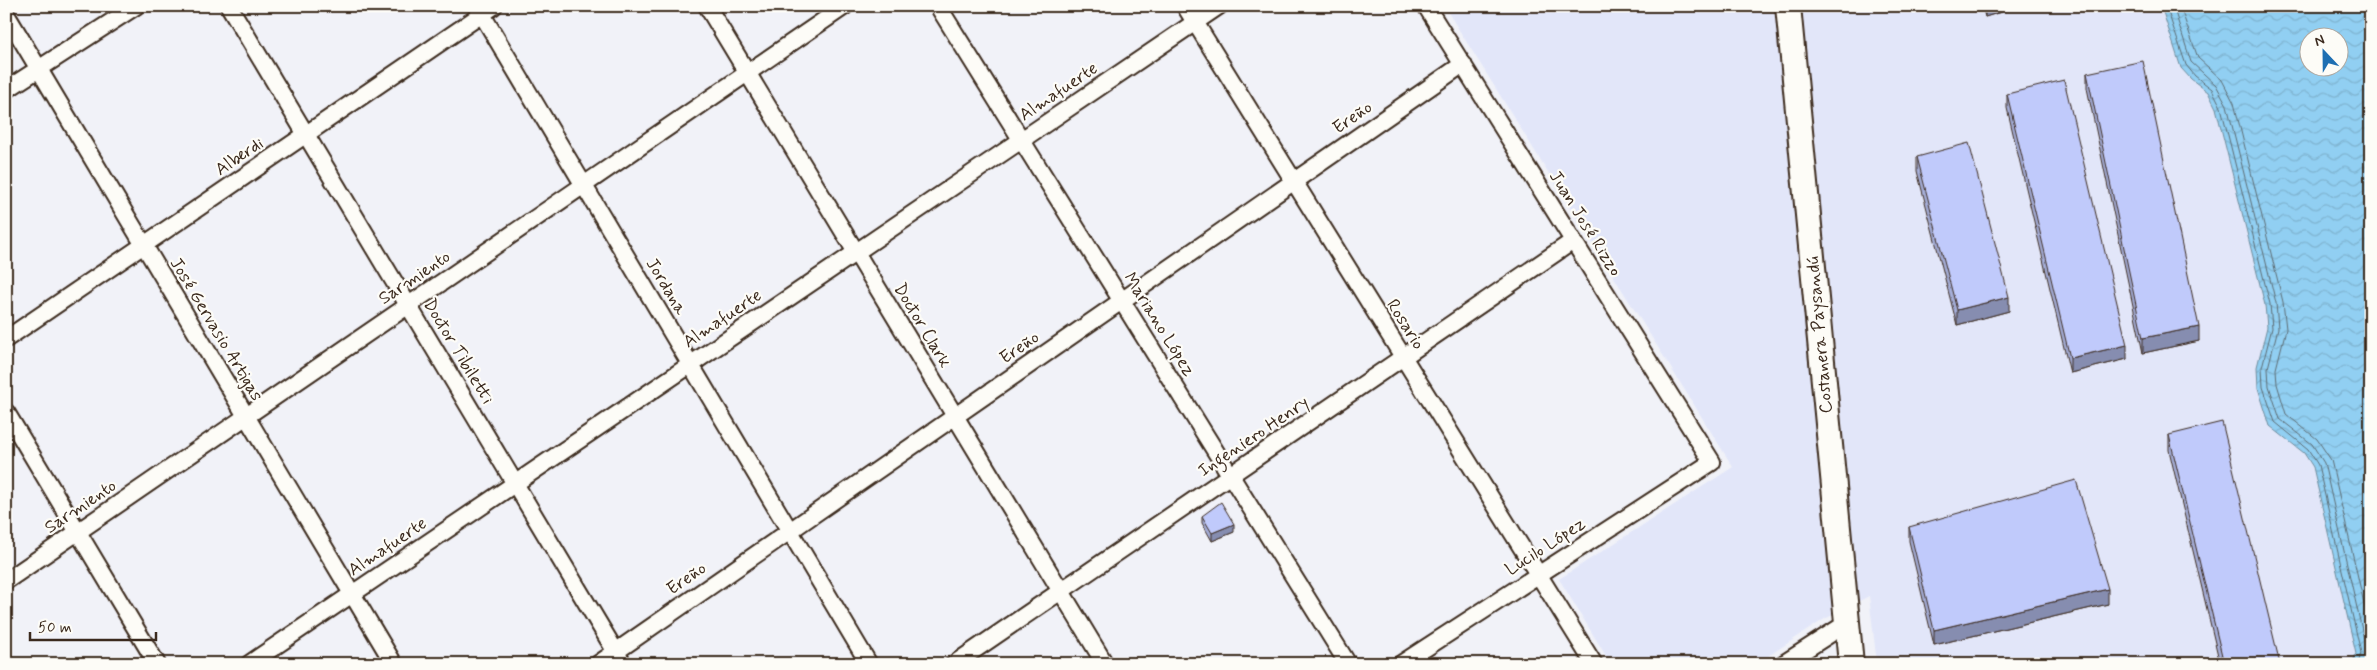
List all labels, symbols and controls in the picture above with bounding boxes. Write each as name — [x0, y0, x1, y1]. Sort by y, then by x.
north arrow — [2300, 28, 2350, 78]
text: N — [2312, 31, 2327, 51]
street label: Almafuerte — [1014, 57, 1103, 127]
street label: Ereño — [1328, 96, 1377, 140]
street label: Alberdi — [210, 132, 269, 182]
street label: Juan José Rizzo — [1543, 166, 1627, 281]
street label: Sarmiento — [374, 245, 455, 311]
street label: José Gervasio Artigas — [164, 253, 269, 406]
street label: Jordana — [640, 254, 693, 320]
street label: Costanera Paysandú — [1801, 255, 1839, 414]
street label: Mariano López — [1118, 268, 1201, 381]
street label: Doctor Clark — [887, 279, 957, 372]
street label: Almafuerte — [678, 284, 767, 354]
street label: Doctor Tibiletti — [417, 294, 499, 409]
street label: Rosario — [1380, 295, 1430, 354]
street label: Ereño — [995, 326, 1044, 370]
street label: Ingeniero Henry — [1193, 391, 1315, 484]
street label: Sarmiento — [40, 474, 121, 540]
street label: Almafuerte — [343, 512, 432, 582]
street label: Lucilo López — [1501, 512, 1591, 582]
street label: Ereño — [662, 557, 711, 601]
scale bar — [30, 610, 156, 642]
text: 50 m — [38, 618, 72, 638]

